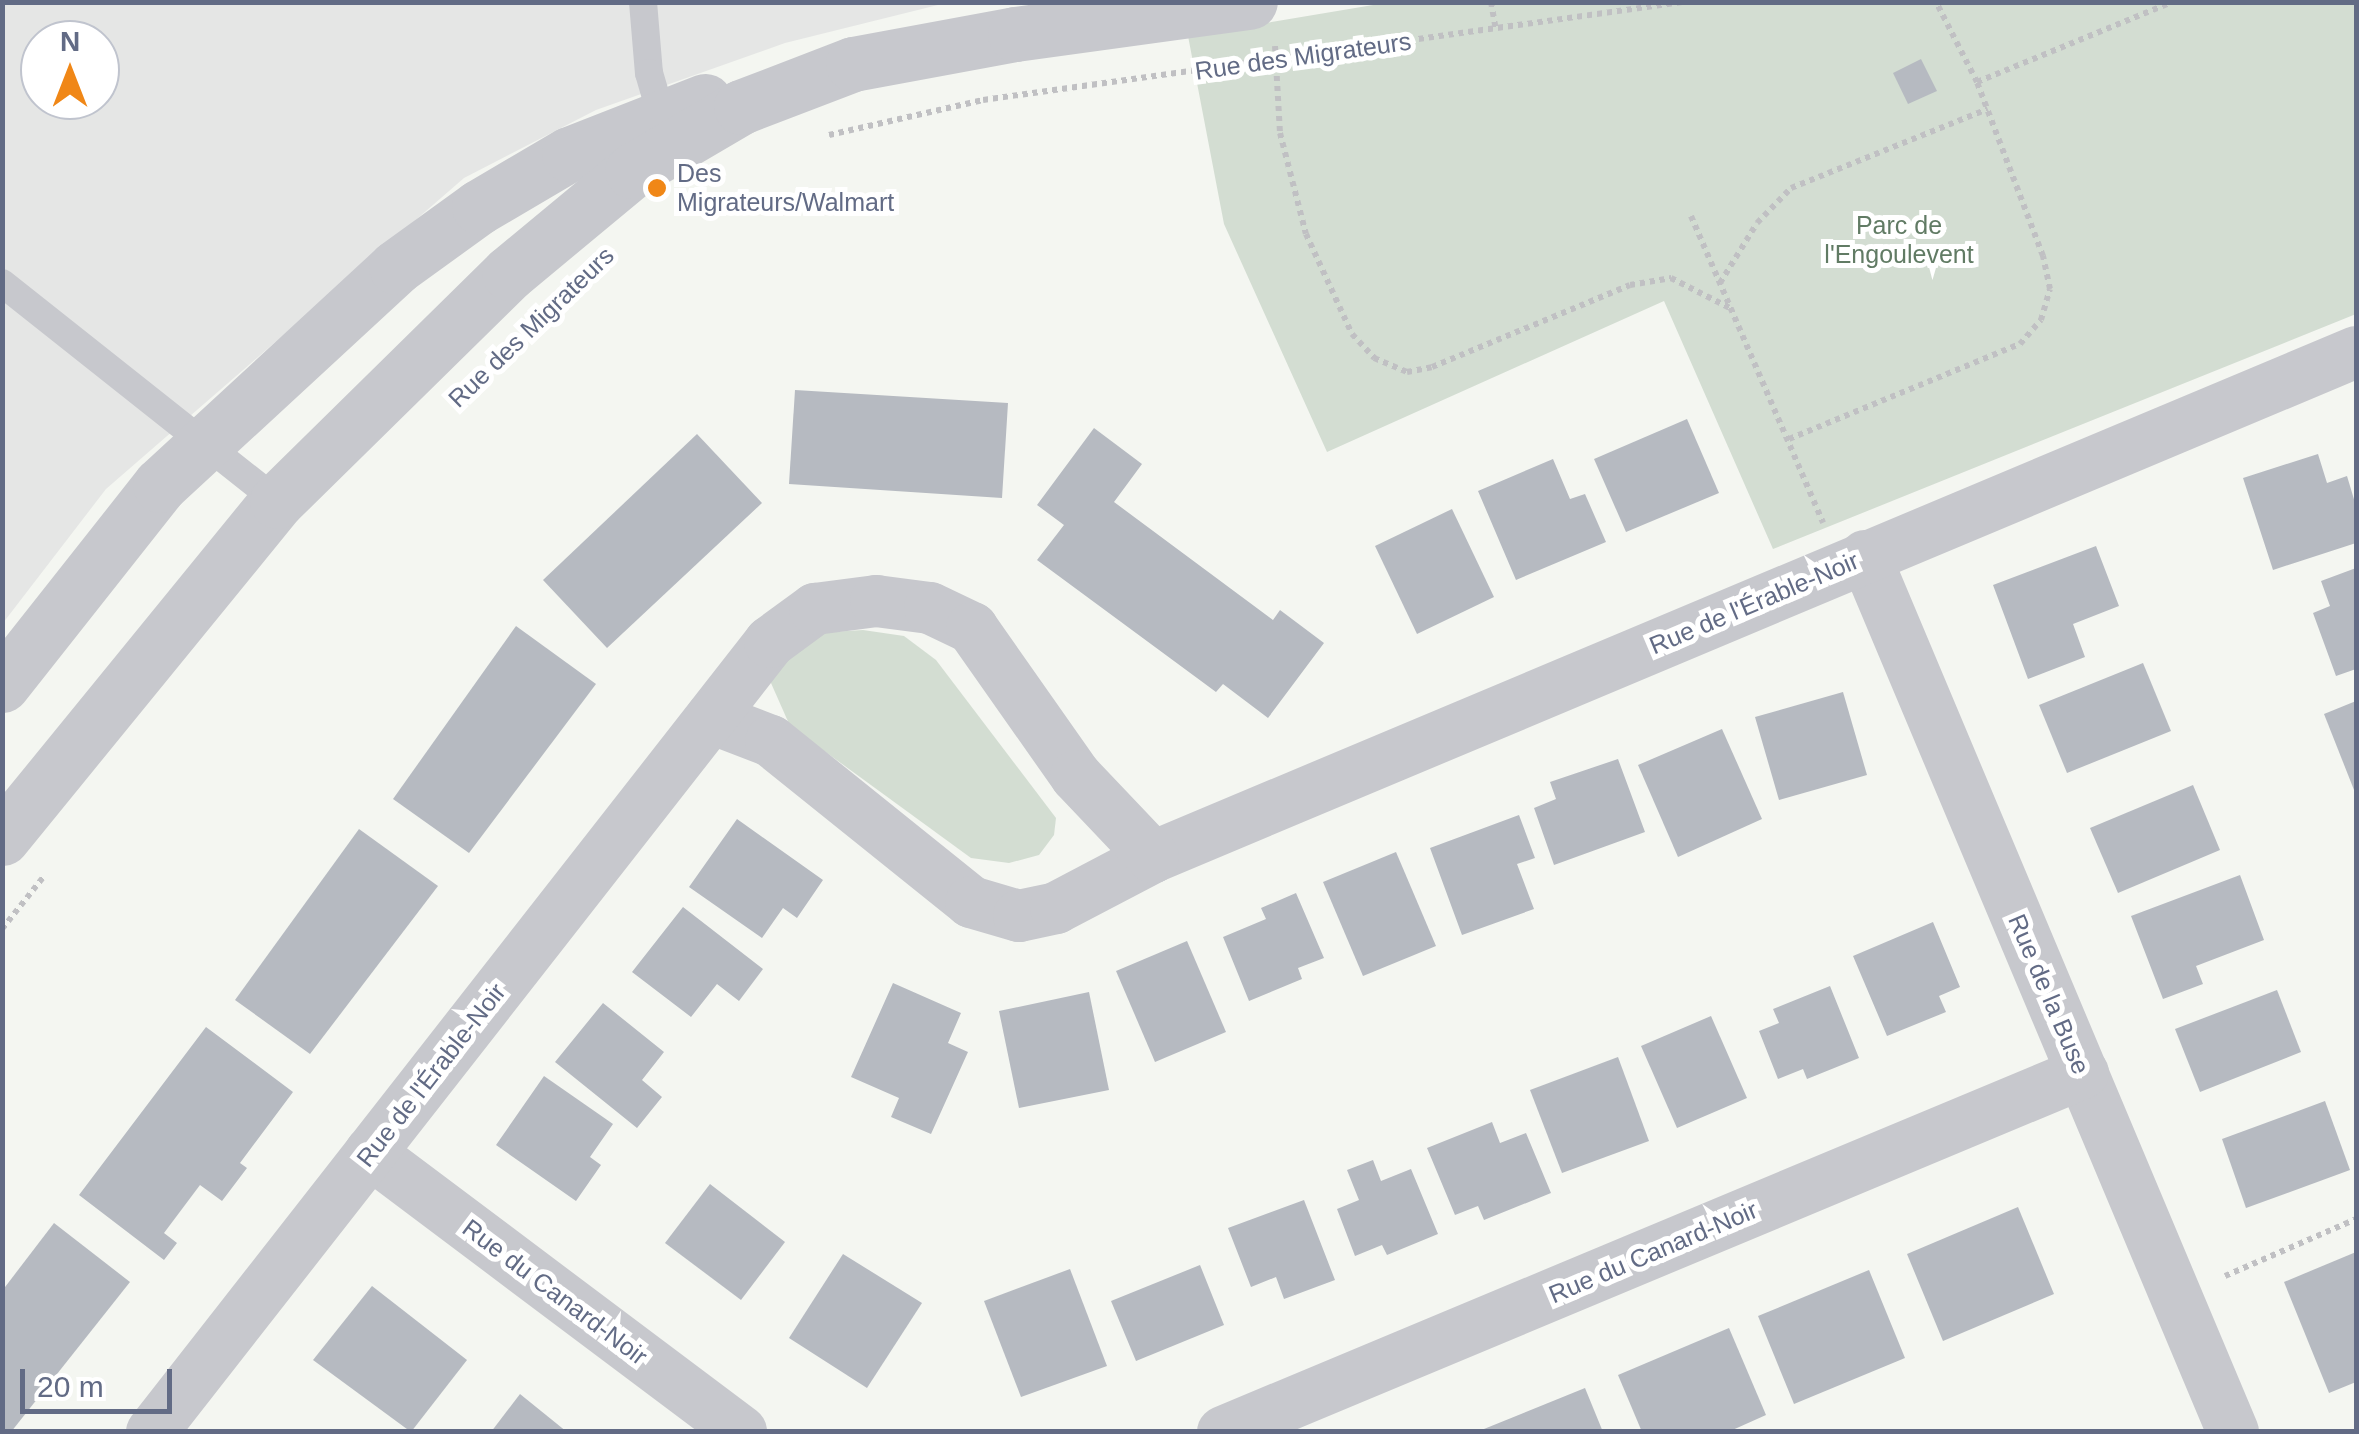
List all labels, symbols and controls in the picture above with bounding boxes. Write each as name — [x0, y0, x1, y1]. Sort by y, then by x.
north arrow — [20, 20, 120, 120]
text: N — [60, 26, 80, 57]
street label: Rue des Migrateurs — [1193, 26, 1413, 86]
place label: Des Migrateurs/Walmart — [677, 159, 894, 218]
marker: Des Migrateurs/Walmart — [646, 177, 668, 199]
park label: Parc de l'Engoulevent — [1824, 211, 1974, 270]
street label: Rue des Migrateurs — [442, 240, 620, 414]
street label: Rue de l'Érable-Noir — [1645, 545, 1863, 661]
street label: Rue de la Buse — [2002, 909, 2096, 1079]
street label: Rue de l'Érable-Noir — [350, 977, 512, 1173]
street label: Rue du Canard-Noir — [1544, 1194, 1762, 1310]
street label: Rue du Canard-Noir — [457, 1213, 653, 1371]
scale bar — [25, 1349, 178, 1411]
text: 20 m — [37, 1370, 104, 1403]

